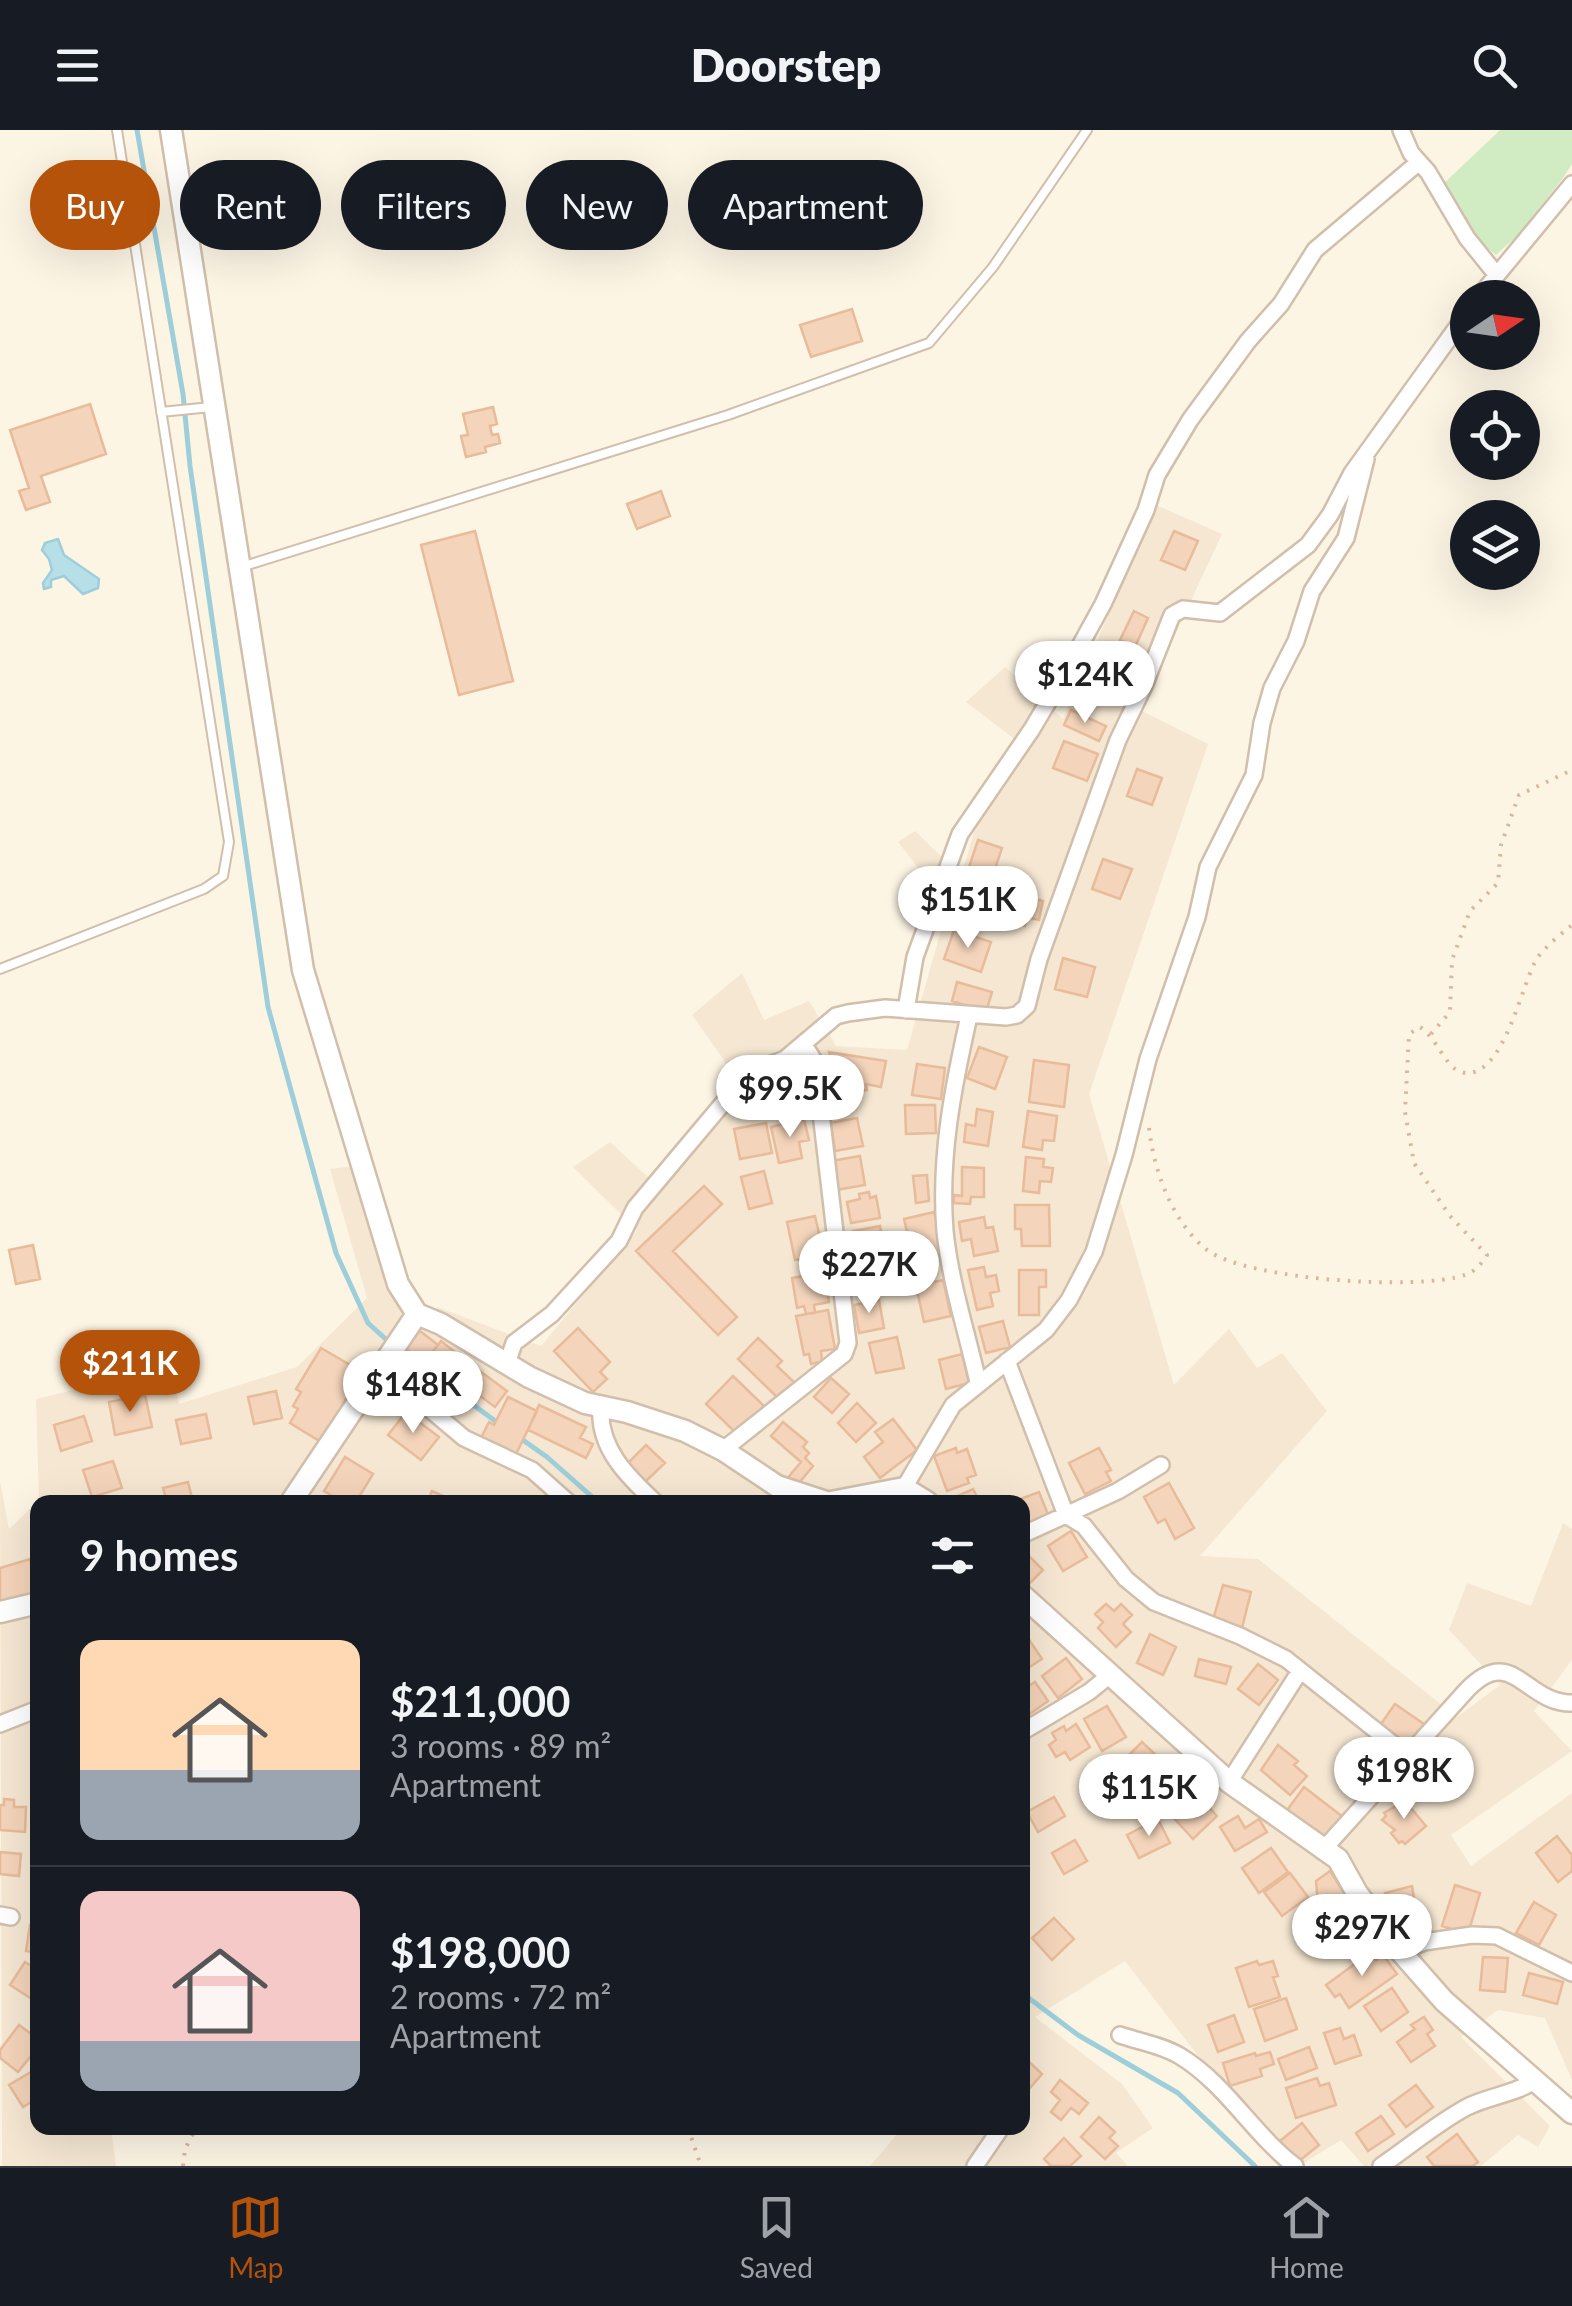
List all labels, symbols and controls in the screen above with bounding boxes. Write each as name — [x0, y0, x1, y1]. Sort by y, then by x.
icon: menu — [50, 38, 105, 93]
text: Doorstep — [691, 38, 881, 92]
icon: search — [1467, 38, 1522, 93]
chip: Buy — [30, 160, 160, 250]
chip: Rent — [180, 160, 321, 250]
chip: Filters — [341, 160, 506, 250]
chip: New — [526, 160, 668, 250]
chip: Apartment — [688, 160, 923, 250]
north arrow — [1450, 280, 1540, 370]
map controls — [1450, 280, 1540, 590]
button: locate — [1450, 390, 1540, 480]
button: layers — [1450, 500, 1540, 590]
pin: $124K — [1015, 641, 1155, 726]
text: $124K — [1037, 654, 1133, 693]
pin: $151K — [898, 866, 1038, 951]
text: $151K — [920, 879, 1016, 918]
pin: $99.5K — [709, 1055, 871, 1140]
text: $99.5K — [738, 1068, 842, 1107]
pin: $227K — [799, 1231, 939, 1316]
text: $227K — [821, 1244, 917, 1283]
pin: $211K — [60, 1330, 200, 1415]
text: $211K — [82, 1343, 178, 1382]
pin: $148K — [343, 1351, 483, 1436]
text: $148K — [365, 1364, 461, 1403]
icon: filters — [925, 1528, 980, 1583]
text: 9 homes — [80, 1530, 238, 1580]
text: $211,000 — [390, 1676, 570, 1726]
icon: home — [160, 1680, 280, 1800]
text: 3 rooms · 89 m² — [390, 1726, 611, 1765]
pin: $198K — [1334, 1737, 1474, 1822]
text: $198K — [1356, 1750, 1452, 1789]
pin: $115K — [1079, 1754, 1219, 1839]
text: Apartment — [390, 1765, 541, 1804]
text: $115K — [1101, 1767, 1197, 1806]
pin: $297K — [1292, 1894, 1432, 1979]
text: $297K — [1314, 1907, 1410, 1946]
text: $198,000 — [390, 1927, 570, 1977]
icon: home — [160, 1931, 280, 2051]
text: 2 rooms · 72 m² — [390, 1977, 611, 2016]
text: Apartment — [390, 2016, 541, 2055]
tab: Map — [228, 2190, 283, 2284]
tab: Saved — [740, 2190, 813, 2284]
tab: Home — [1269, 2190, 1344, 2284]

